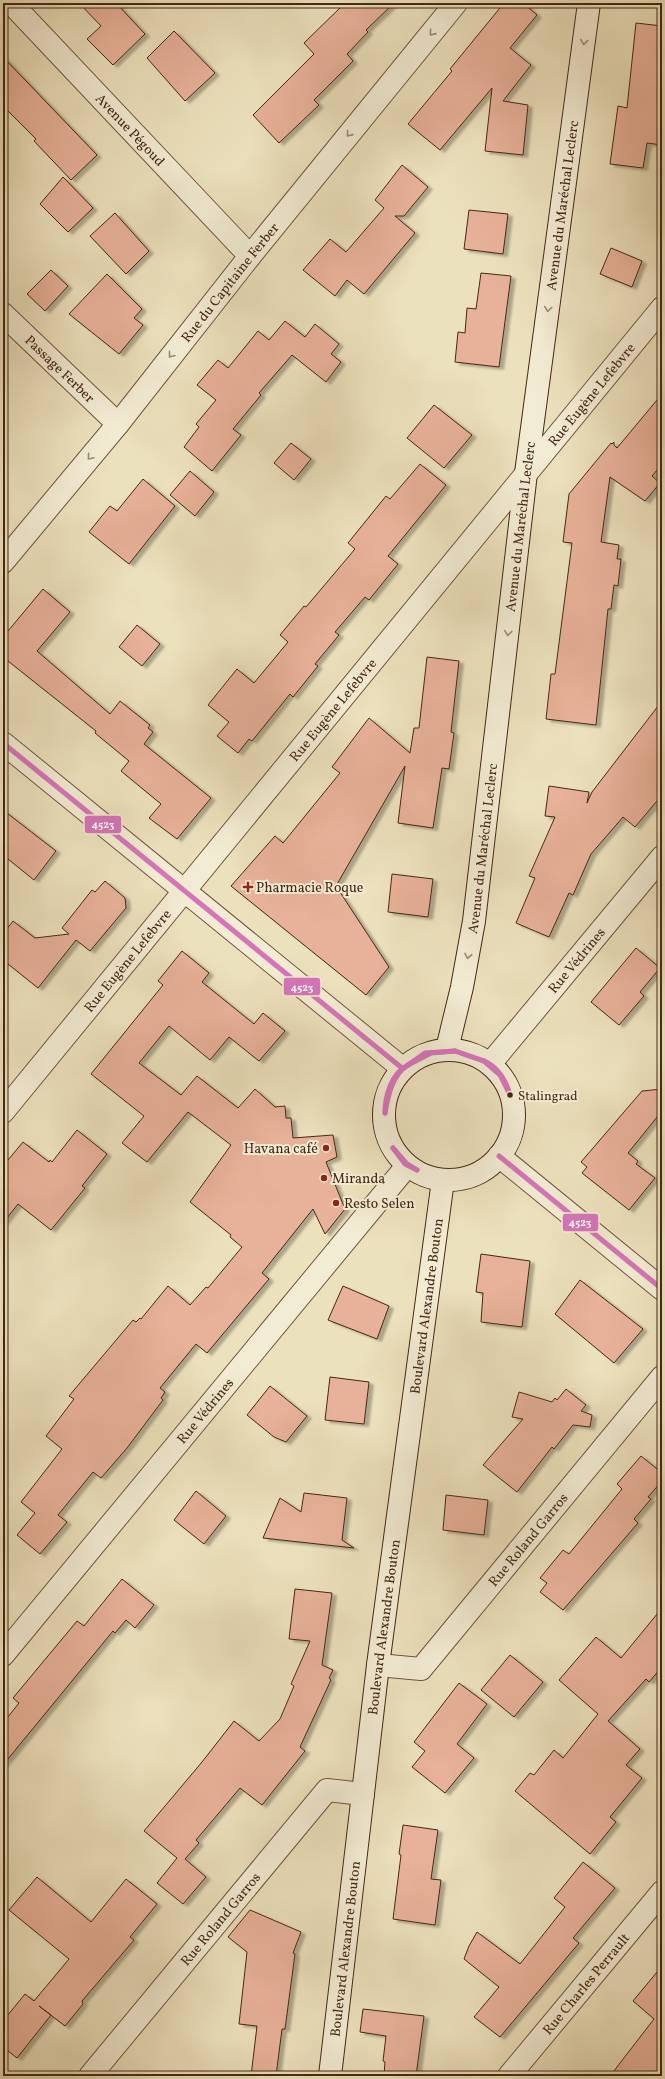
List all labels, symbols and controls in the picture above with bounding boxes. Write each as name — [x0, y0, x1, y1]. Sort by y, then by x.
one-way arrow — [429, 29, 436, 36]
one-way arrow — [580, 39, 589, 45]
street label: Avenue Pégoud — [90, 90, 168, 171]
street label: Avenue du Maréchal Leclerc — [543, 119, 584, 292]
one-way arrow — [347, 129, 354, 136]
street label: Rue du Capitaine Ferber — [178, 219, 284, 347]
one-way arrow — [544, 306, 553, 312]
street label: Passage Ferber — [20, 332, 98, 408]
street label: Rue Eugène Lefebvre — [544, 339, 641, 451]
one-way arrow — [169, 351, 176, 358]
street label: Avenue du Maréchal Leclerc — [502, 440, 541, 613]
one-way arrow — [88, 452, 95, 459]
one-way arrow — [504, 630, 513, 636]
street label: Rue Eugène Lefebvre — [286, 655, 382, 766]
street label: Avenue du Maréchal Leclerc — [464, 762, 503, 935]
line badge: 4523 — [84, 815, 122, 834]
text: 4523 — [92, 818, 115, 833]
place label: Pharmacie Roque — [256, 879, 364, 898]
marker: Pharmacie Roque — [243, 882, 253, 892]
street label: Rue Eugène Lefebvre — [80, 905, 177, 1017]
street label: Rue Védrines — [544, 924, 610, 998]
one-way arrow — [464, 953, 472, 959]
line badge: 4523 — [283, 977, 321, 996]
text: 4523 — [291, 981, 314, 996]
place label: Stalingrad — [518, 1088, 578, 1106]
marker: Stalingrad — [505, 1090, 515, 1100]
place label: Havana café — [244, 1140, 318, 1159]
marker: Havana café — [321, 1143, 331, 1153]
place label: Miranda — [332, 1170, 385, 1189]
marker: Miranda — [319, 1173, 329, 1183]
place label: Resto Selen — [344, 1195, 415, 1214]
marker: Resto Selen — [331, 1198, 341, 1208]
line badge: 4523 — [562, 1213, 599, 1232]
text: 4523 — [569, 1216, 592, 1231]
street label: Boulevard Alexandre Bouton — [406, 1217, 449, 1395]
street label: Rue Védrines — [173, 1375, 239, 1449]
street label: Rue Roland Garros — [485, 1490, 573, 1591]
street label: Boulevard Alexandre Bouton — [364, 1538, 406, 1716]
street label: Boulevard Alexandre Bouton — [327, 1860, 366, 2038]
street label: Rue Roland Garros — [177, 1869, 266, 1971]
street label: Rue Charles Perrault — [539, 1930, 635, 2040]

